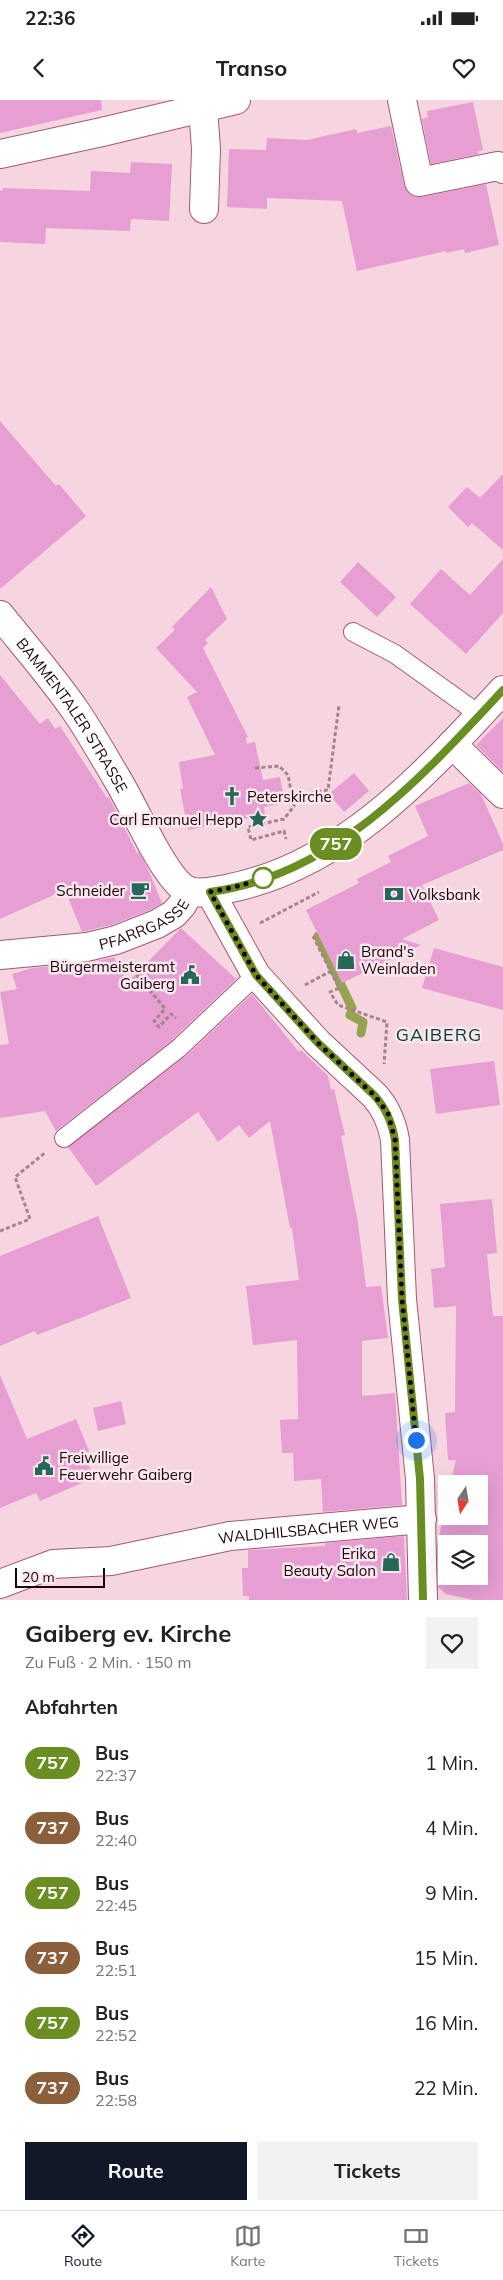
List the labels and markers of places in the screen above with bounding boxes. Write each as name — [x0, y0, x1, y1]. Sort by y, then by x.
church icon: Peterskirche — [221, 785, 243, 807]
place label: Peterskirche — [247, 787, 332, 806]
place icon: Carl Emanuel Hepp — [247, 808, 269, 830]
place label: Carl Emanuel Hepp — [109, 810, 243, 829]
unlabelled marker — [252, 867, 274, 889]
cafe icon: Schneider — [129, 879, 151, 901]
place label: Schneider — [56, 881, 126, 900]
bank icon: Volksbank — [383, 883, 405, 905]
place label: Volksbank — [409, 885, 481, 904]
place label: Brand's Weinladen — [361, 942, 436, 978]
shop icon: Brand's Weinladen — [335, 949, 357, 971]
place label: Bürgermeisteramt Gaiberg — [50, 957, 175, 993]
public building icon: Bürgermeisteramt Gaiberg — [179, 964, 201, 986]
place label: Freiwillige Feuerwehr Gaiberg — [59, 1448, 192, 1484]
public building icon: Freiwillige Feuerwehr Gaiberg — [33, 1455, 55, 1477]
place label: Erika Beauty Salon — [283, 1544, 376, 1580]
shop icon: Erika Beauty Salon — [380, 1551, 402, 1573]

